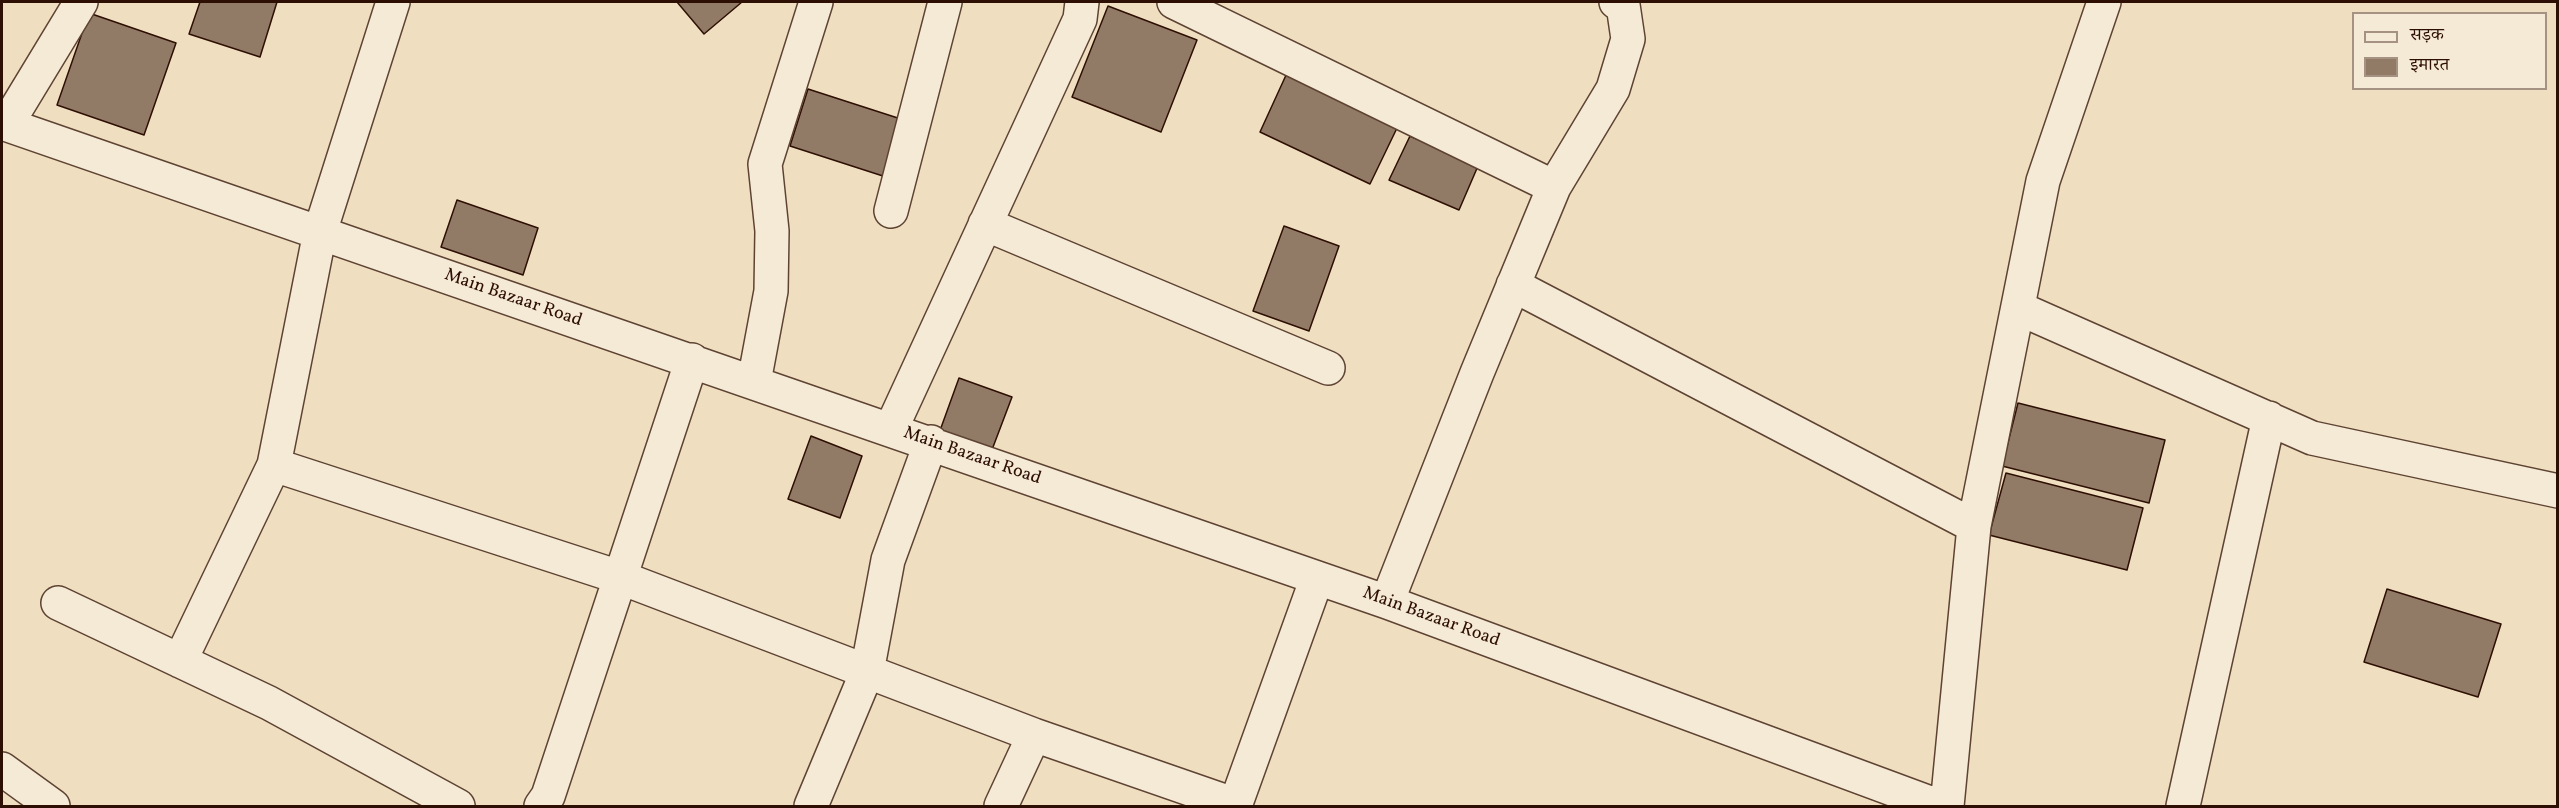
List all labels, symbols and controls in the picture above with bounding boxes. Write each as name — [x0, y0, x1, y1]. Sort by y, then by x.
legend — [2352, 12, 2547, 90]
text: सड़क — [2410, 23, 2444, 48]
text: इमारत — [2410, 53, 2449, 78]
street label: Main Bazaar Road — [441, 265, 585, 333]
street label: Main Bazaar Road — [900, 423, 1044, 491]
street label: Main Bazaar Road — [1359, 583, 1503, 653]

